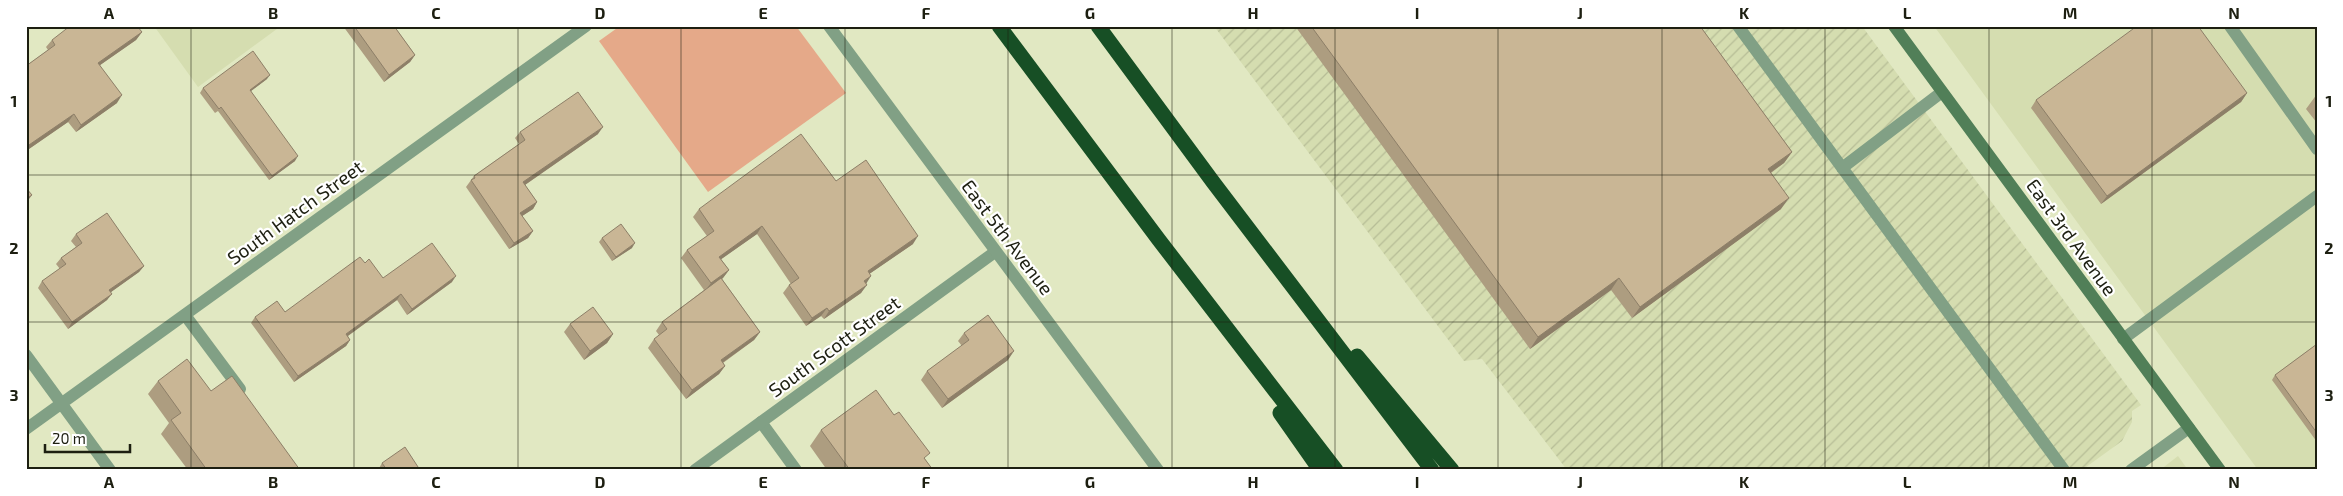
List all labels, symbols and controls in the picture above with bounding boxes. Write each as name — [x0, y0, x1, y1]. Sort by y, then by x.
text: A — [104, 3, 115, 22]
text: B — [268, 3, 278, 22]
text: C — [431, 3, 441, 22]
text: D — [595, 3, 606, 22]
text: E — [758, 3, 768, 22]
text: F — [922, 3, 931, 22]
text: G — [1085, 3, 1095, 22]
text: H — [1247, 3, 1259, 22]
text: I — [1415, 3, 1419, 22]
text: J — [1577, 3, 1583, 22]
text: K — [1739, 3, 1750, 22]
text: L — [1903, 3, 1912, 22]
text: M — [2063, 3, 2077, 22]
text: N — [2228, 3, 2240, 22]
text: 1 — [11, 91, 17, 110]
text: 1 — [2326, 91, 2332, 110]
street label: South Hatch Street — [222, 155, 368, 269]
street label: East 3rd Avenue — [2022, 174, 2122, 300]
street label: East 5th Avenue — [957, 175, 1059, 299]
text: 2 — [9, 238, 19, 257]
text: 2 — [2324, 238, 2334, 257]
street label: South Scott Street — [764, 291, 904, 401]
text: 3 — [9, 385, 19, 404]
text: 3 — [2324, 385, 2334, 404]
scale bar — [45, 421, 130, 453]
text: 20 m — [52, 429, 86, 447]
text: A — [104, 472, 115, 491]
text: B — [268, 472, 278, 491]
text: C — [431, 472, 441, 491]
text: D — [595, 472, 606, 491]
text: E — [758, 472, 768, 491]
text: F — [922, 472, 931, 491]
text: G — [1085, 472, 1095, 491]
text: H — [1247, 472, 1259, 491]
text: I — [1415, 472, 1419, 491]
text: J — [1577, 472, 1583, 491]
text: K — [1739, 472, 1750, 491]
text: L — [1903, 472, 1912, 491]
text: M — [2063, 472, 2077, 491]
text: N — [2228, 472, 2240, 491]

